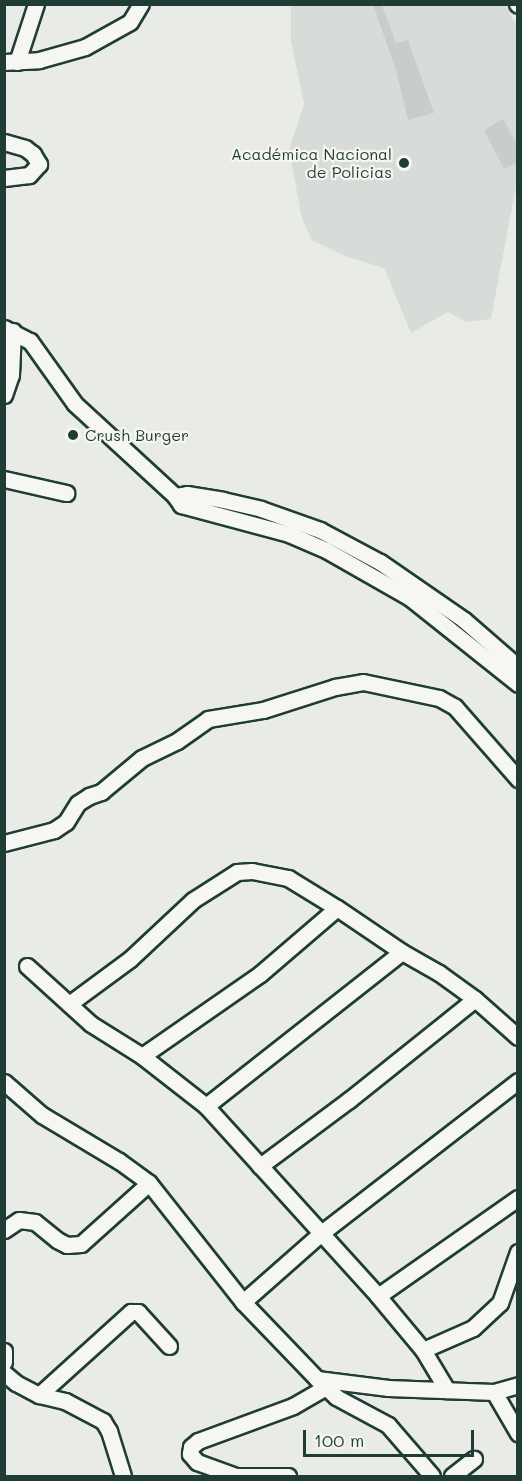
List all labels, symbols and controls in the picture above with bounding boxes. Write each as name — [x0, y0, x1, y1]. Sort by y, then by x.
place label: Académica Nacional de Policias — [231, 144, 392, 182]
marker: Académica Nacional de Policias — [397, 156, 411, 170]
place label: Crush Burger — [85, 425, 189, 445]
marker: Crush Burger — [66, 428, 80, 442]
scale bar — [306, 1418, 477, 1456]
text: 100 m — [314, 1428, 364, 1452]

